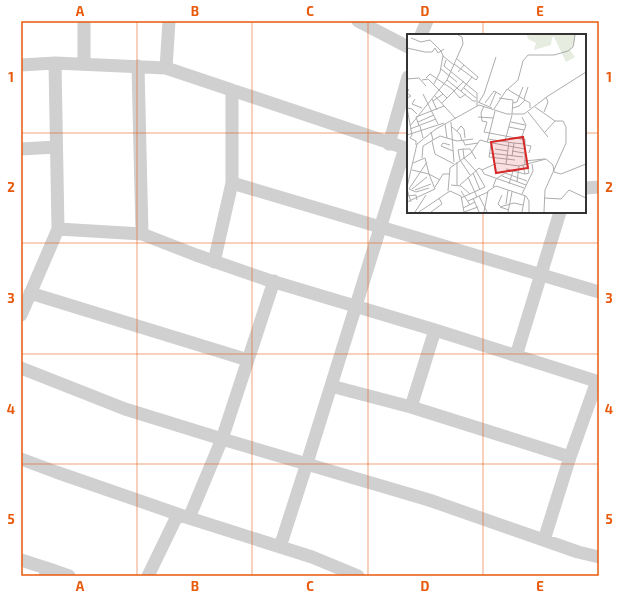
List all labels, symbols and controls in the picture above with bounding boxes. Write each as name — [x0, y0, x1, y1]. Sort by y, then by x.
text: A — [76, 3, 85, 19]
text: B — [191, 3, 199, 19]
text: C — [306, 3, 314, 19]
text: D — [421, 3, 430, 19]
text: E — [536, 3, 544, 19]
inset map — [407, 34, 586, 213]
text: 1 — [8, 69, 14, 85]
text: 1 — [606, 69, 612, 85]
text: 2 — [7, 179, 15, 195]
text: 2 — [605, 179, 613, 195]
text: 3 — [7, 290, 15, 306]
text: 3 — [605, 290, 613, 306]
text: 4 — [7, 401, 15, 417]
text: 4 — [605, 401, 613, 417]
text: 5 — [7, 511, 15, 527]
text: 5 — [605, 511, 613, 527]
text: A — [76, 578, 85, 594]
text: B — [191, 578, 199, 594]
text: C — [306, 578, 314, 594]
text: D — [421, 578, 430, 594]
text: E — [536, 578, 544, 594]

